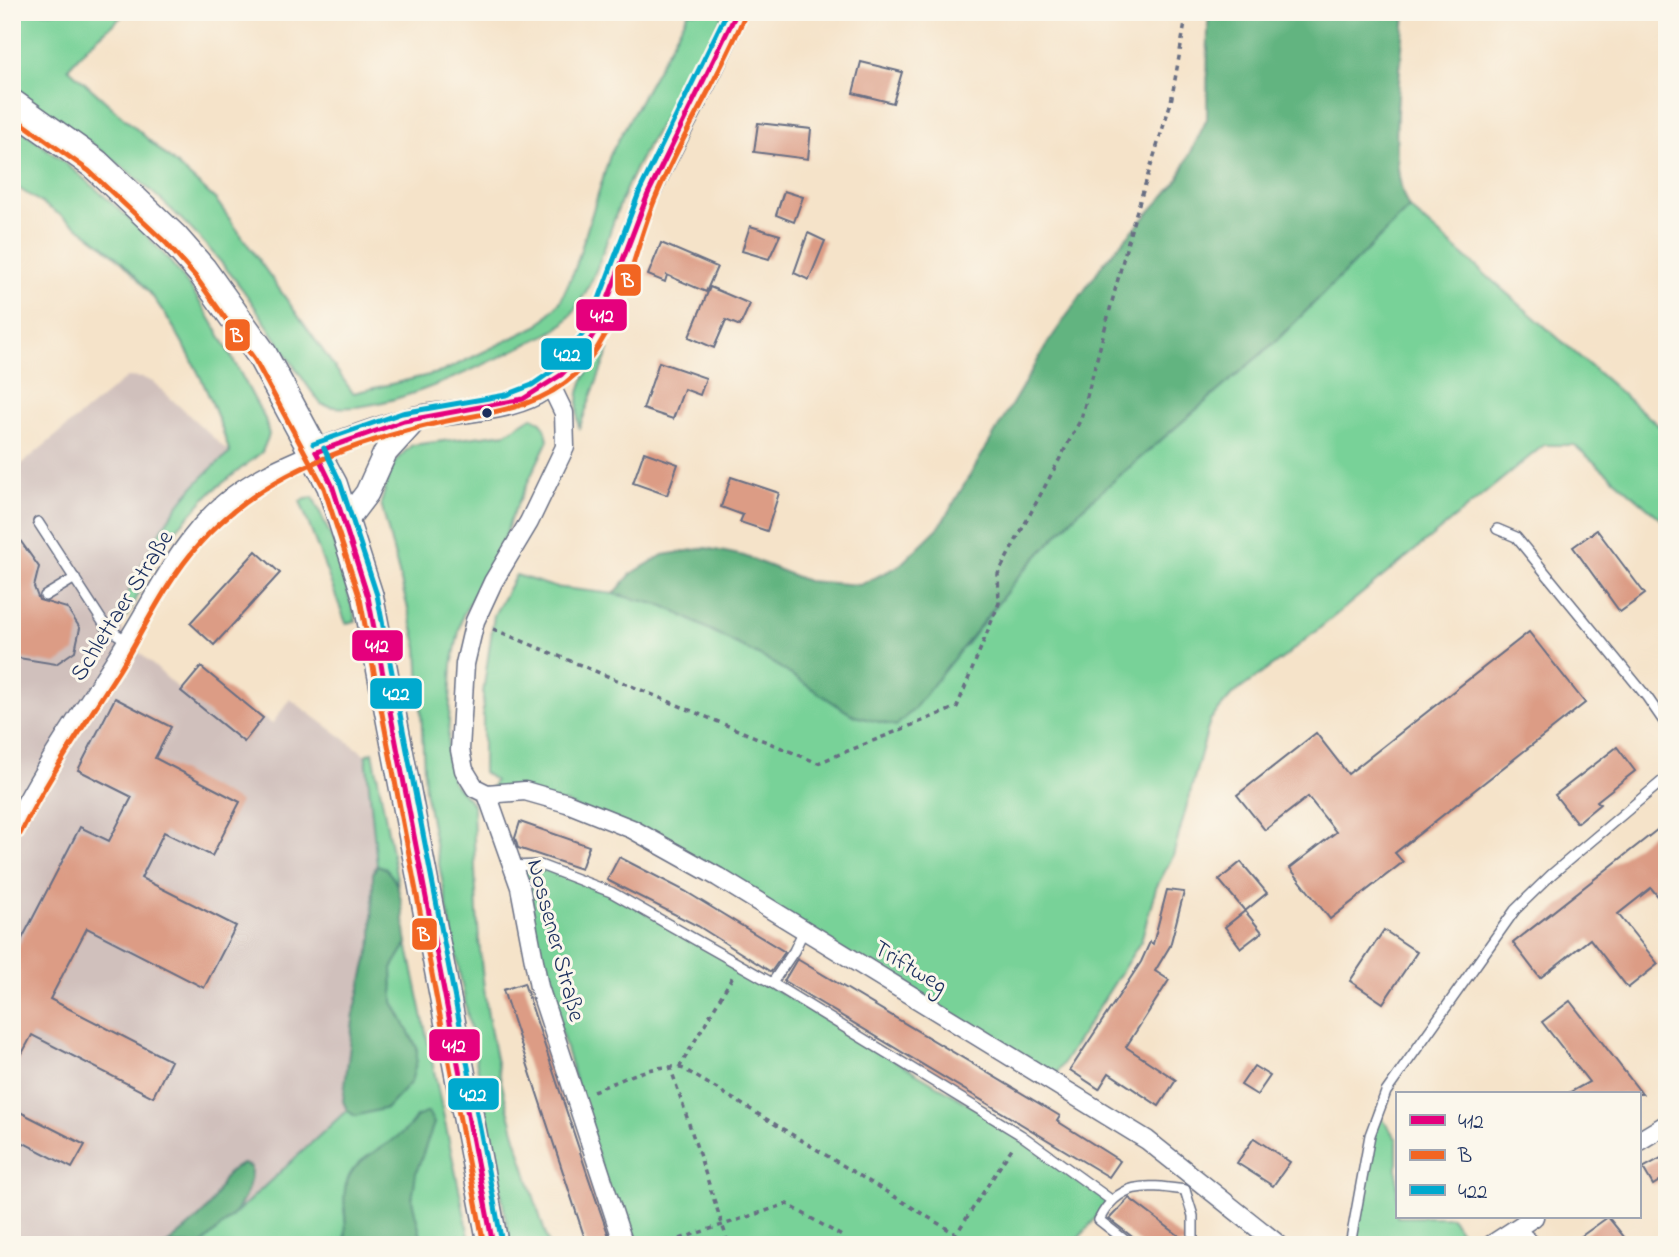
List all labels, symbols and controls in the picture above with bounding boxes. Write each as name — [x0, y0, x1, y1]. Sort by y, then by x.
line badge: B — [614, 263, 642, 297]
text: B — [621, 269, 635, 296]
line badge: 412 — [575, 298, 628, 332]
text: 412 — [590, 304, 614, 331]
line badge: B — [224, 318, 251, 352]
text: B — [230, 324, 244, 351]
line badge: 422 — [540, 337, 593, 371]
text: 422 — [554, 343, 581, 370]
unlabelled marker — [480, 406, 494, 420]
street label: Schlettaer Straße — [63, 524, 184, 689]
line badge: 412 — [351, 629, 404, 662]
text: 412 — [365, 634, 389, 661]
line badge: 422 — [369, 677, 423, 710]
text: 422 — [383, 682, 410, 709]
street label: Nossener Straße — [516, 855, 593, 1026]
line badge: B — [411, 917, 438, 951]
text: B — [417, 923, 431, 950]
street label: Triftweg — [866, 932, 953, 1004]
line badge: 412 — [428, 1028, 481, 1062]
text: 412 — [442, 1034, 466, 1061]
line badge: 422 — [447, 1077, 500, 1111]
text: 422 — [460, 1083, 487, 1110]
legend — [1396, 1092, 1640, 1218]
text: 412 — [1458, 1108, 1484, 1138]
text: B — [1457, 1142, 1472, 1172]
text: 422 — [1458, 1178, 1488, 1208]

